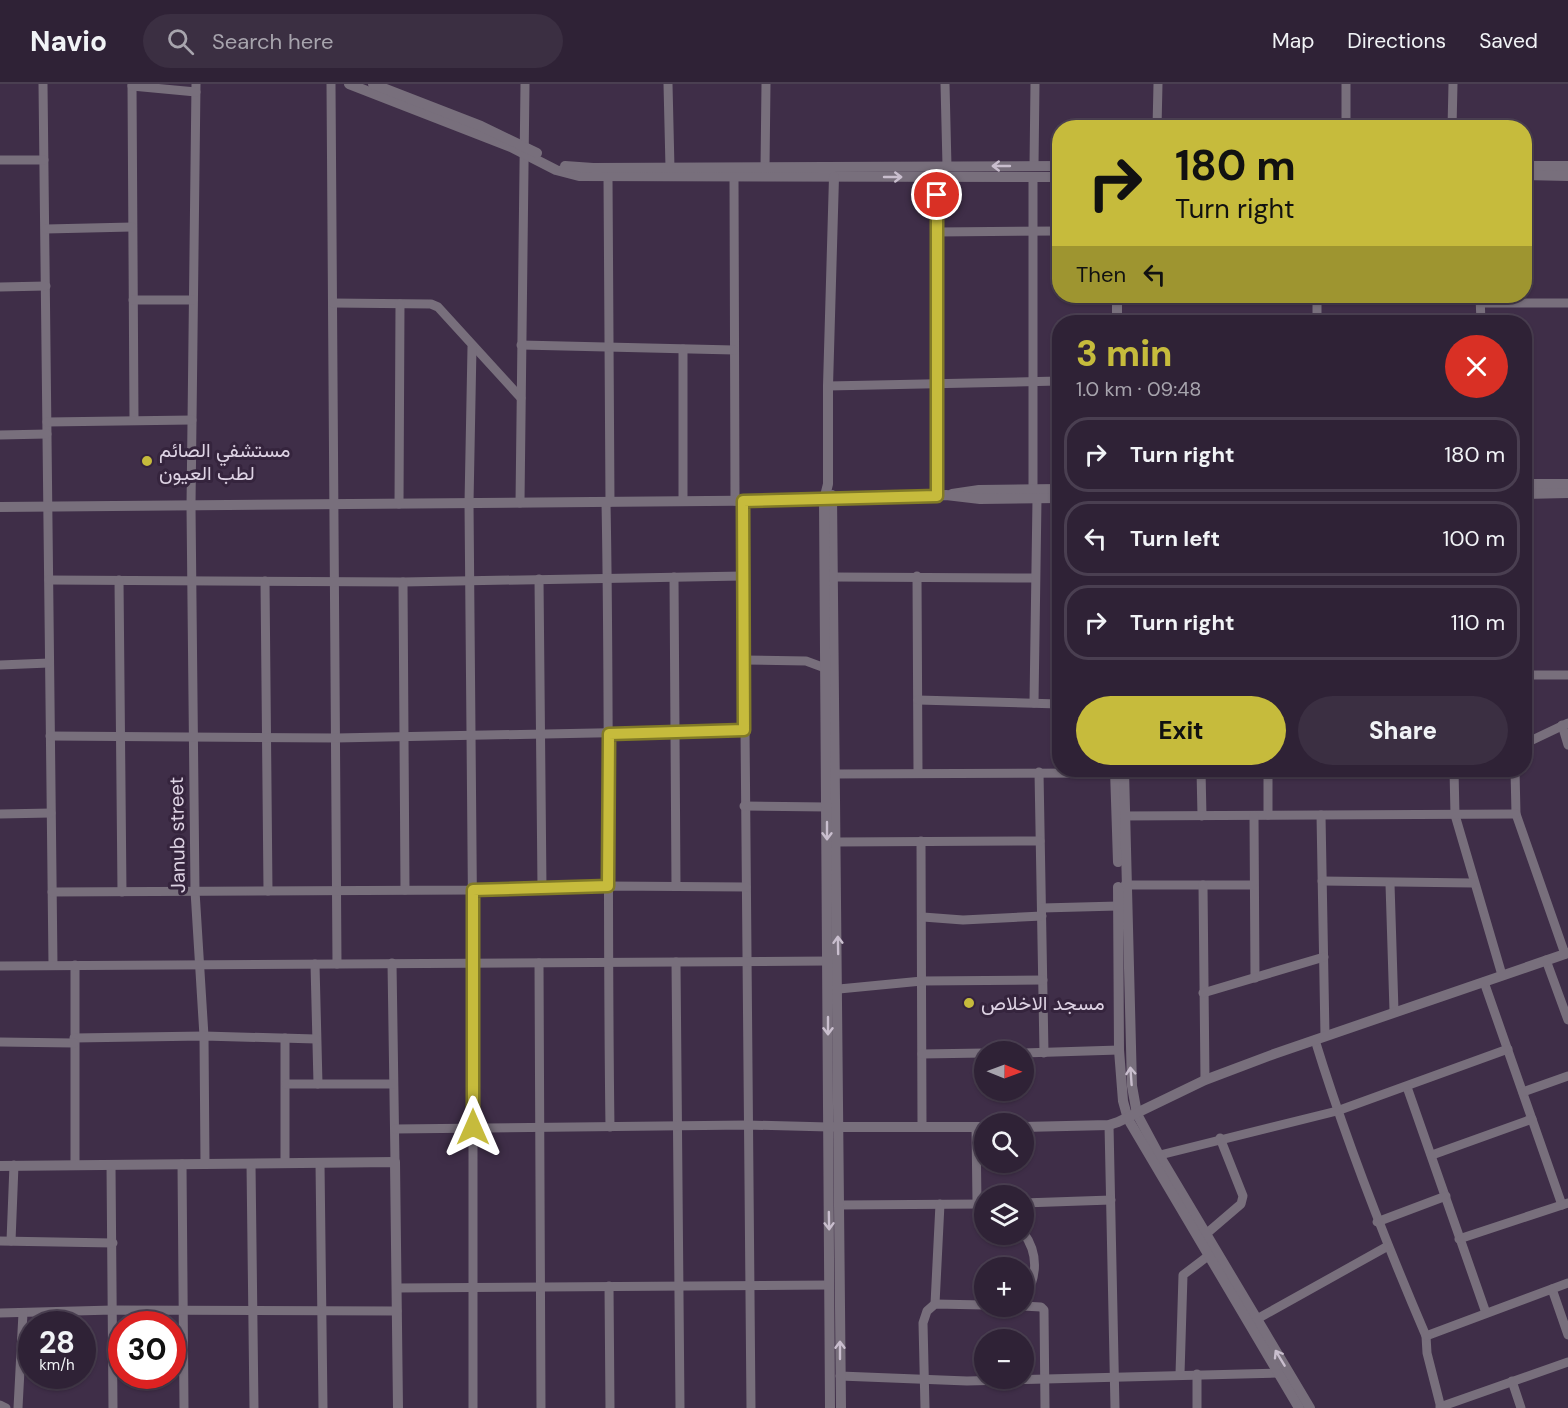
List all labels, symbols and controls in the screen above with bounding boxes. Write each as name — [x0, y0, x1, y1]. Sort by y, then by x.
search box — [143, 14, 563, 68]
text: Navio — [30, 23, 107, 60]
icon: search — [164, 25, 197, 58]
text: Search here — [212, 27, 333, 56]
text: Map — [1272, 27, 1314, 55]
text: Directions — [1347, 27, 1446, 55]
text: Saved — [1479, 27, 1538, 55]
text: 180 m — [1175, 138, 1296, 193]
icon: right — [1076, 144, 1154, 222]
one-way arrow — [991, 160, 1011, 172]
pin — [911, 169, 962, 220]
one-way arrow — [882, 171, 902, 183]
icon: arrive — [920, 178, 953, 211]
text: Turn right — [1175, 191, 1295, 226]
icon: left — [1138, 258, 1171, 291]
text: Then — [1076, 260, 1126, 289]
text: 3 min — [1076, 330, 1172, 377]
button: close — [1445, 335, 1508, 398]
text: 1.0 km · 09:48 — [1076, 376, 1201, 402]
place label: مستشفي الصائم لطب العيون — [159, 437, 291, 486]
icon: right — [1079, 438, 1112, 471]
text: Turn right — [1130, 440, 1235, 469]
text: 180 m — [1444, 440, 1505, 469]
marker: مستشفي الصائم لطب العيون — [140, 454, 154, 468]
icon: left — [1079, 522, 1112, 555]
text: Turn left — [1130, 524, 1220, 553]
text: 100 m — [1443, 524, 1505, 553]
icon: right — [1079, 606, 1112, 639]
text: Turn right — [1130, 608, 1235, 637]
text: 110 m — [1451, 608, 1505, 637]
button: Exit — [1076, 696, 1286, 765]
button: Share — [1298, 696, 1508, 765]
street label: Janub street — [163, 776, 191, 893]
one-way arrow — [821, 821, 833, 841]
one-way arrow — [832, 935, 844, 955]
place label: مسجد الاخلاص — [981, 990, 1105, 1016]
marker: مسجد الاخلاص — [962, 996, 976, 1010]
one-way arrow — [822, 1016, 834, 1036]
north arrow — [974, 1041, 1034, 1101]
map controls — [974, 1041, 1034, 1389]
one-way arrow — [1126, 1067, 1137, 1087]
position arrow — [441, 1095, 505, 1159]
button: search — [974, 1113, 1034, 1173]
button: layers — [974, 1185, 1034, 1245]
one-way arrow — [823, 1211, 834, 1231]
button: + — [974, 1257, 1034, 1317]
speed limit sign: 30 — [108, 1311, 186, 1389]
text: 28 — [39, 1323, 75, 1362]
button: − — [974, 1329, 1034, 1389]
one-way arrow — [834, 1340, 846, 1360]
one-way arrow — [1274, 1350, 1286, 1367]
text: km/h — [39, 1355, 75, 1375]

